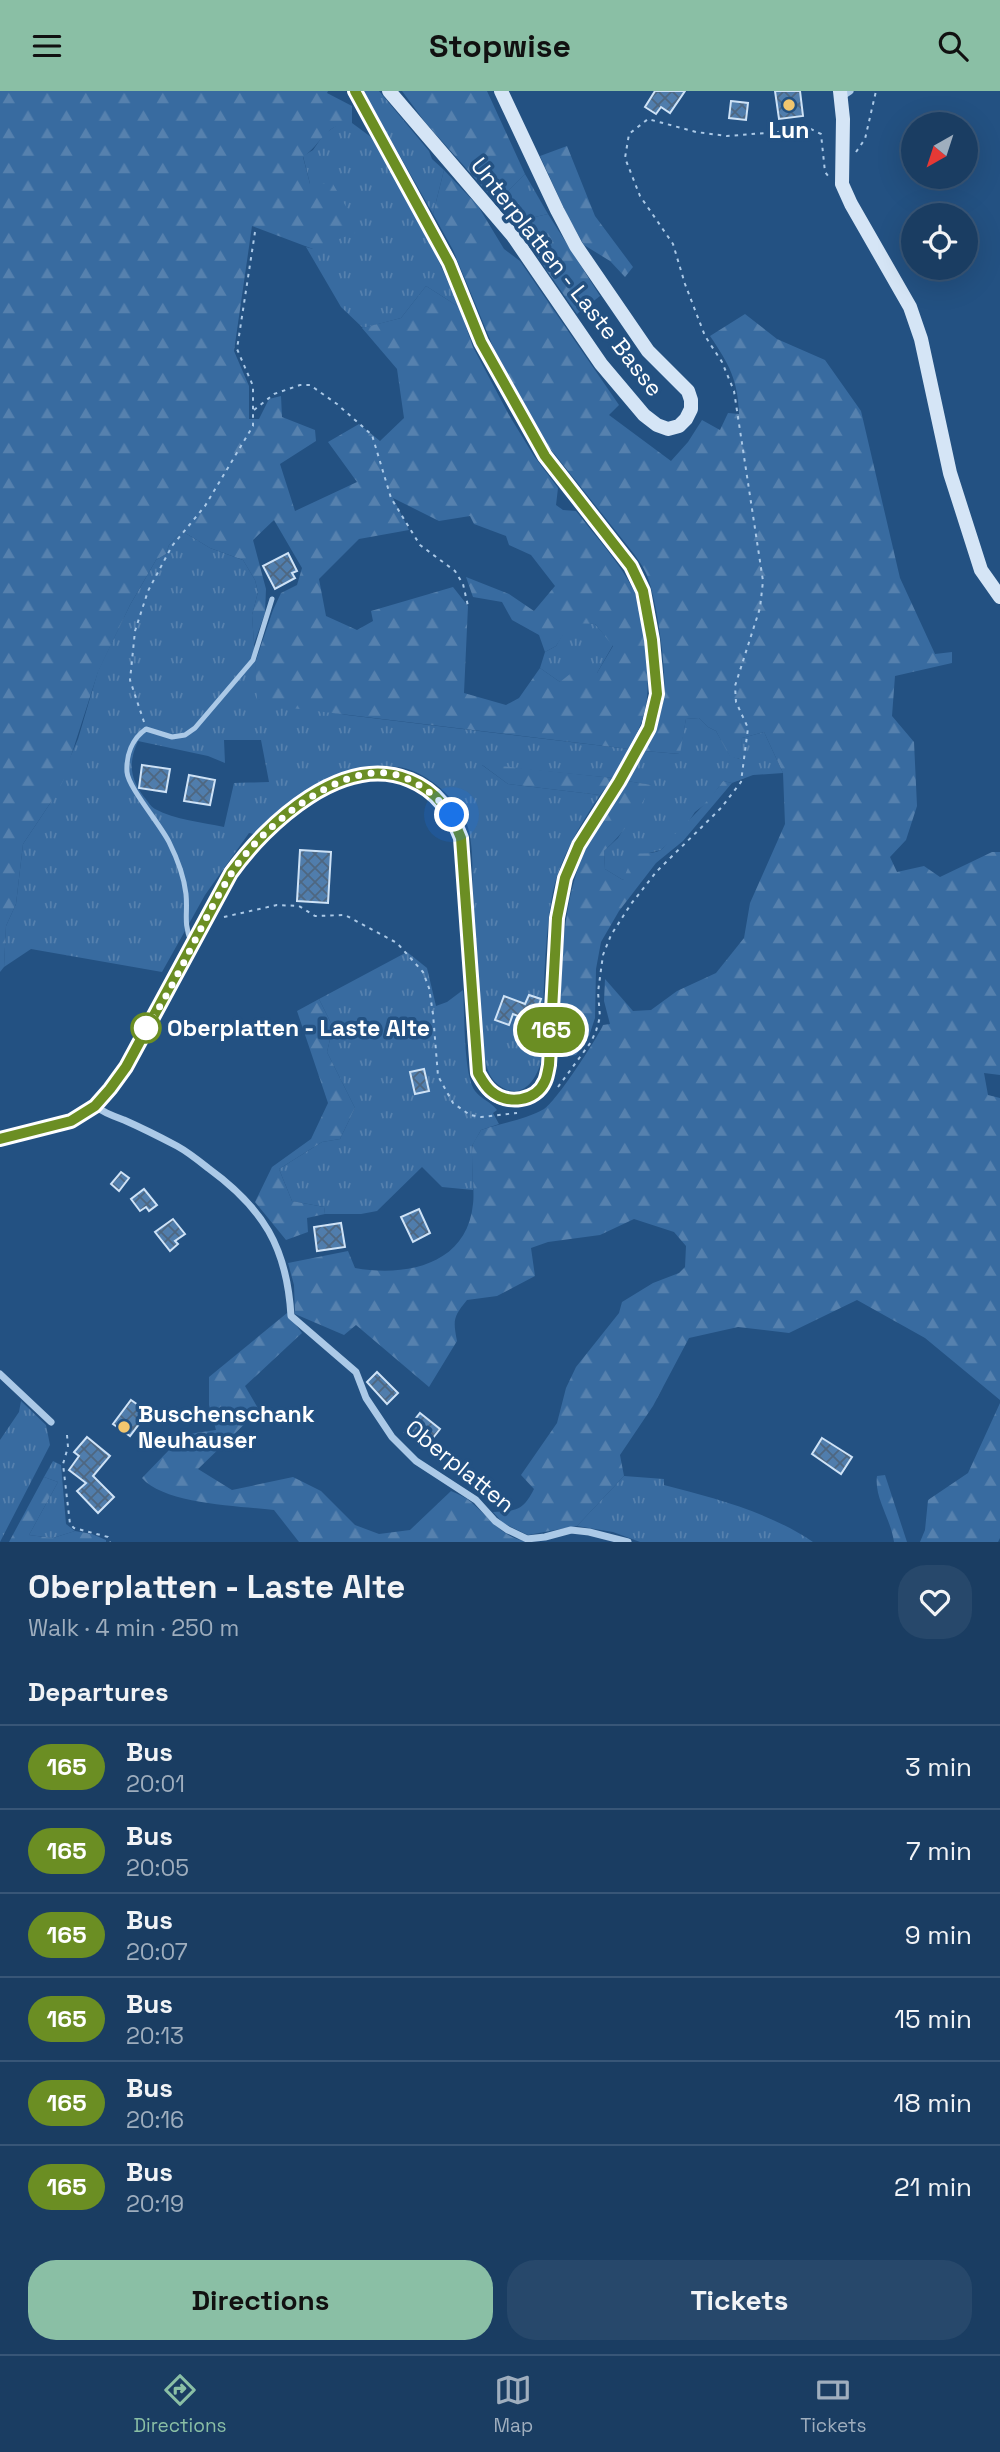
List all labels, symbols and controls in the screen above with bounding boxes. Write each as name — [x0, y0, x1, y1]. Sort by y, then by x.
text: Stopwise — [429, 26, 571, 66]
icon: menu — [28, 27, 66, 65]
icon: search — [934, 27, 972, 65]
marker: Lun — [781, 97, 797, 113]
north arrow — [901, 112, 978, 189]
map controls — [901, 112, 978, 280]
place label: Lun — [769, 115, 809, 145]
street label: Unterplatten - Laste Basse — [464, 151, 670, 403]
button: locate — [901, 203, 978, 280]
your location — [434, 797, 469, 832]
line badge: 165 — [511, 1007, 591, 1053]
marker: Oberplatten - Laste Alte — [131, 1013, 161, 1043]
place label: Oberplatten - Laste Alte — [167, 1013, 430, 1043]
text: 165 — [531, 1014, 571, 1045]
place label: Buschenschank Neuhauser — [138, 1399, 315, 1455]
street label: Oberplatten — [399, 1413, 521, 1519]
marker: Buschenschank Neuhauser — [116, 1419, 132, 1435]
button: heart — [898, 1565, 972, 1639]
text: Oberplatten - Laste Alte — [28, 1566, 405, 1608]
text: Walk · 4 min · 250 m — [28, 1613, 239, 1643]
text: Departures — [28, 1675, 169, 1709]
text: Bus — [126, 1735, 173, 1769]
text: 3 min — [905, 1750, 972, 1784]
text: 165 — [46, 1751, 87, 1782]
text: 20:01 — [126, 1769, 185, 1799]
text: Bus — [126, 1819, 173, 1853]
text: 7 min — [906, 1834, 972, 1868]
text: 165 — [46, 1835, 87, 1866]
text: 20:05 — [126, 1853, 189, 1883]
text: Bus — [126, 1903, 173, 1937]
text: 9 min — [905, 1918, 972, 1952]
text: 165 — [46, 1919, 87, 1950]
text: 20:07 — [126, 1937, 188, 1967]
text: Bus — [126, 1987, 173, 2021]
text: 15 min — [894, 2002, 972, 2036]
text: 165 — [46, 2003, 87, 2034]
text: 20:13 — [126, 2021, 184, 2051]
text: Bus — [126, 2071, 173, 2105]
text: 18 min — [894, 2086, 972, 2120]
text: 165 — [46, 2087, 87, 2118]
text: 20:16 — [126, 2105, 184, 2135]
text: Bus — [126, 2155, 173, 2189]
text: 21 min — [894, 2170, 972, 2204]
text: 165 — [46, 2171, 87, 2202]
text: 20:19 — [126, 2189, 184, 2219]
button: Directions — [28, 2260, 493, 2340]
button: Tickets — [507, 2260, 972, 2340]
tab: Directions — [133, 2371, 227, 2438]
tab: Map — [494, 2371, 533, 2438]
tab: Tickets — [800, 2371, 867, 2438]

